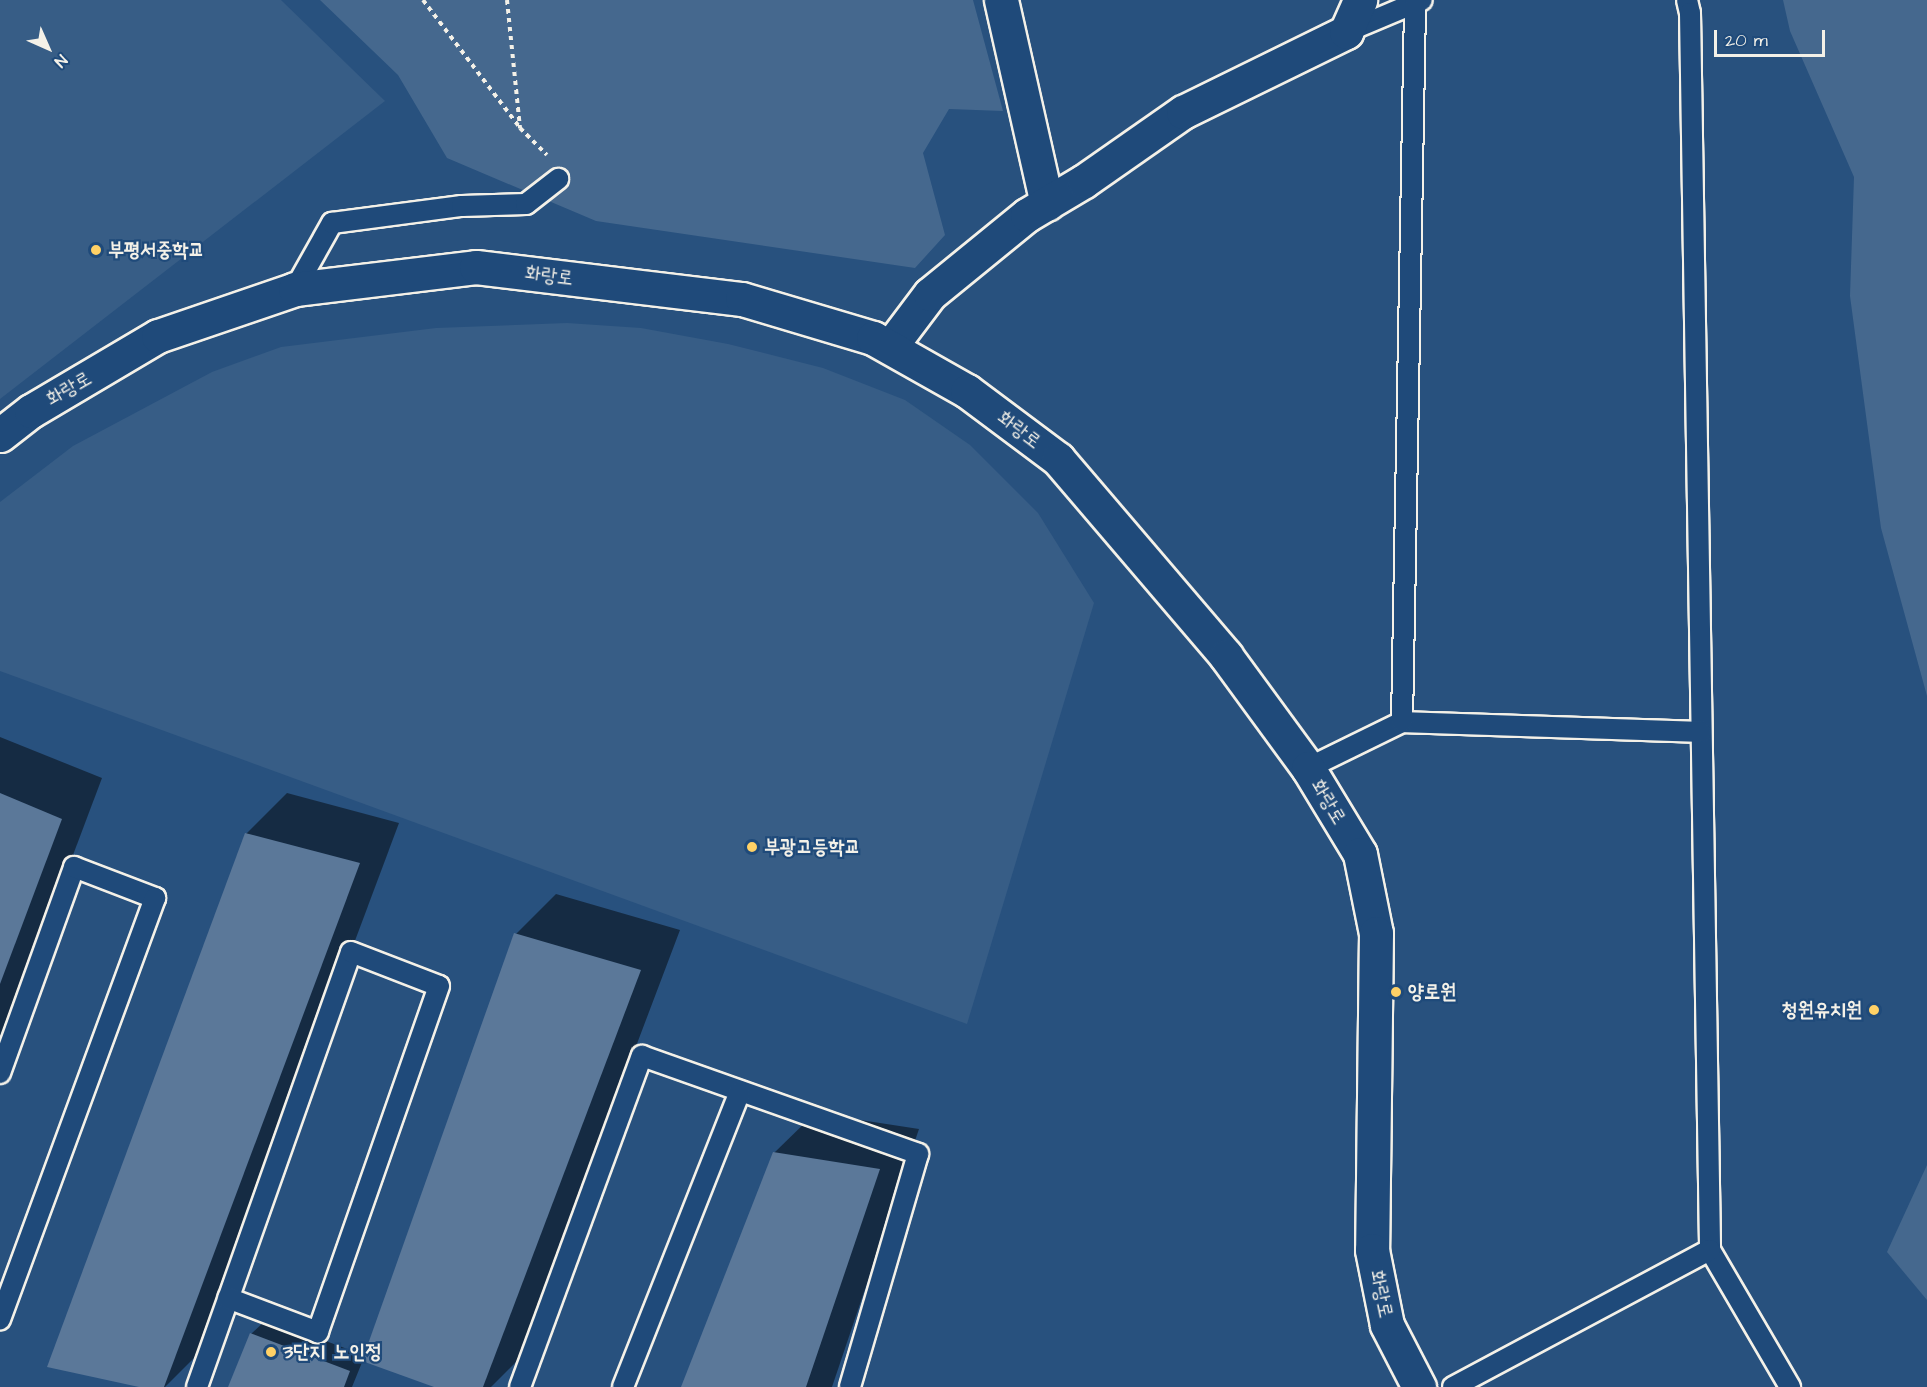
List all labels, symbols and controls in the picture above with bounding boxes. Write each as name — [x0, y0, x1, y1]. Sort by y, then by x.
north arrow — [18, 18, 78, 78]
scale bar — [1717, 18, 1828, 56]
text: 20 m — [1725, 28, 1768, 53]
text: N — [49, 49, 72, 72]
place label: 부평서중학교 — [108, 238, 205, 262]
marker: 부평서중학교 — [89, 243, 103, 257]
street label: 화랑로 — [524, 261, 574, 291]
street label: 화랑로 — [42, 367, 96, 411]
street label: 화랑로 — [992, 406, 1046, 454]
street label: 화랑로 — [1305, 775, 1351, 829]
place label: 부광고등학교 — [764, 835, 861, 859]
marker: 부광고등학교 — [745, 840, 759, 854]
place label: 양로원 — [1408, 980, 1456, 1004]
marker: 양로원 — [1389, 985, 1403, 999]
place label: 청원유치원 — [1782, 998, 1862, 1022]
marker: 청원유치원 — [1867, 1003, 1881, 1017]
street label: 화랑로 — [1364, 1268, 1398, 1320]
place label: 3단지 노인정 — [283, 1340, 382, 1364]
marker: 3단지 노인정 — [264, 1345, 278, 1359]

